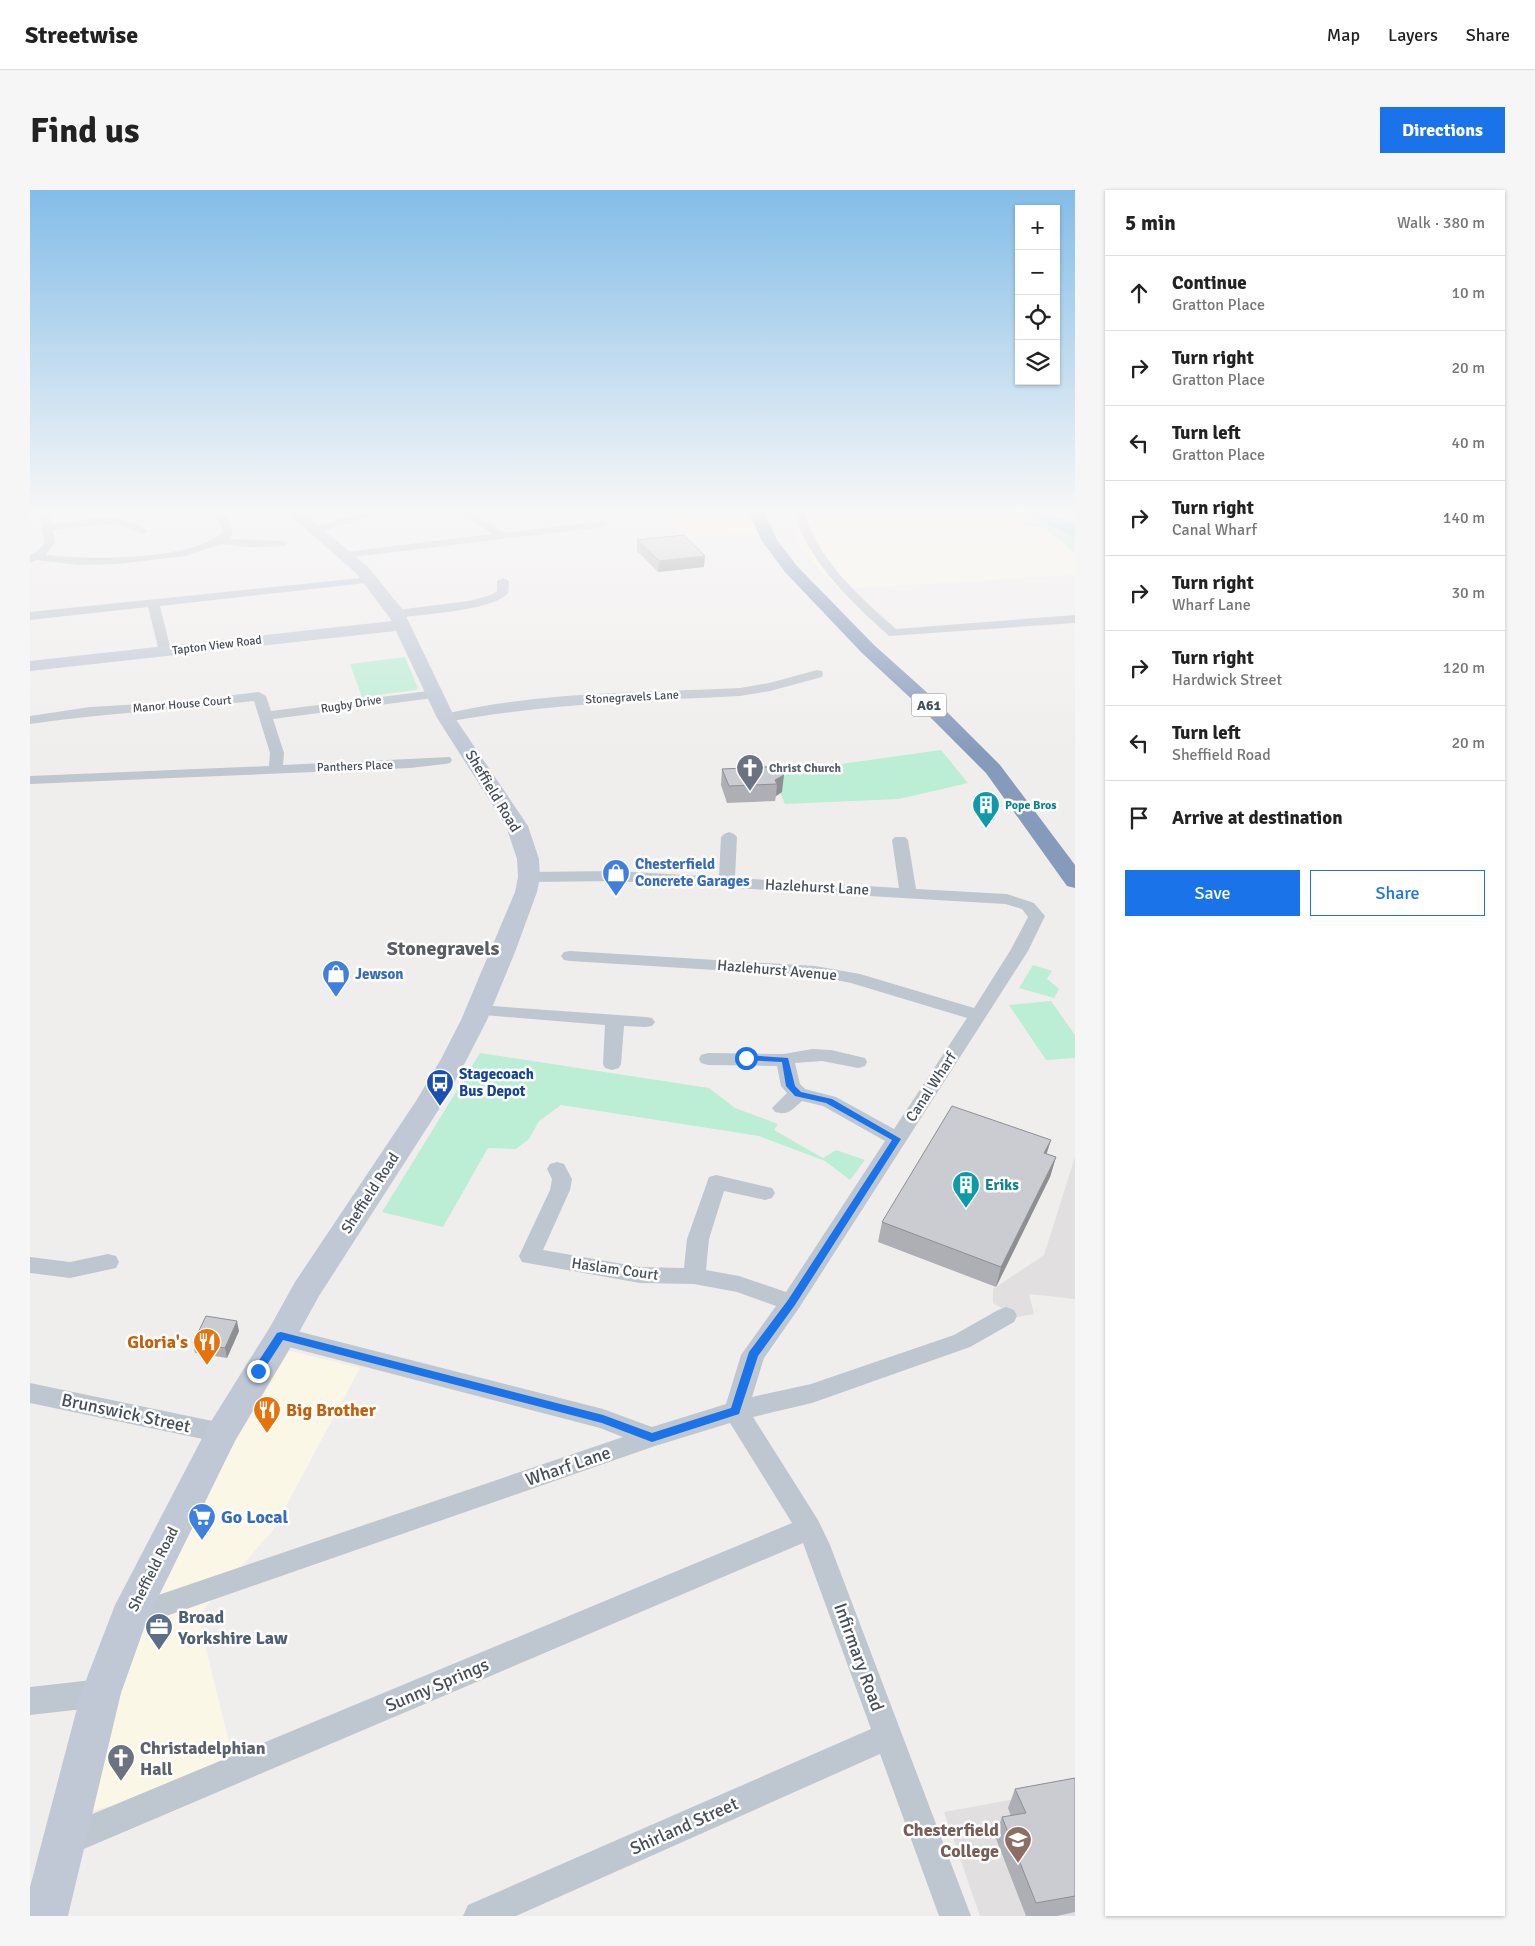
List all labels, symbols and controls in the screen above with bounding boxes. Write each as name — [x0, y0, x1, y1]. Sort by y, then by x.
text: Streetwise — [25, 20, 138, 50]
text: Map — [1327, 24, 1360, 46]
text: Layers — [1388, 24, 1438, 46]
text: Share — [1466, 24, 1510, 46]
button: Directions — [1380, 107, 1505, 153]
text: Find us — [30, 109, 140, 152]
map controls — [1015, 205, 1060, 385]
button: + — [1015, 205, 1060, 250]
text: 5 min — [1125, 210, 1176, 236]
text: Walk · 380 m — [1397, 213, 1485, 233]
button: − — [1015, 250, 1060, 295]
text: Continue — [1172, 271, 1247, 295]
icon: ahead — [1125, 279, 1153, 307]
text: 10 m — [1451, 283, 1485, 303]
button: locate — [1015, 295, 1060, 340]
text: Gratton Place — [1172, 295, 1265, 315]
button: layers — [1015, 340, 1060, 385]
text: Turn right — [1172, 346, 1254, 370]
icon: right — [1125, 354, 1153, 382]
text: 20 m — [1451, 358, 1485, 378]
text: Gratton Place — [1172, 370, 1265, 390]
text: Turn left — [1172, 421, 1241, 445]
icon: left — [1125, 429, 1153, 457]
text: 40 m — [1451, 433, 1485, 453]
text: Gratton Place — [1172, 445, 1265, 465]
text: Turn right — [1172, 496, 1254, 520]
icon: right — [1125, 504, 1153, 532]
text: 140 m — [1443, 508, 1485, 528]
text: Canal Wharf — [1172, 520, 1257, 540]
text: Turn right — [1172, 571, 1254, 595]
icon: right — [1125, 579, 1153, 607]
text: 30 m — [1451, 583, 1485, 603]
text: Wharf Lane — [1172, 595, 1251, 615]
street label: Tapton View Road — [171, 633, 263, 658]
text: Turn right — [1172, 646, 1254, 670]
icon: right — [1125, 654, 1153, 682]
text: 120 m — [1443, 658, 1485, 678]
text: Hardwick Street — [1172, 670, 1282, 690]
street label: Stonegravels Lane — [585, 688, 679, 707]
street label: Rugby Drive — [320, 692, 383, 717]
street label: Manor House Court — [132, 693, 232, 716]
road number: A61 — [912, 694, 946, 716]
text: Turn left — [1172, 721, 1241, 745]
icon: left — [1125, 729, 1153, 757]
text: 20 m — [1451, 733, 1485, 753]
text: Sheffield Road — [1172, 745, 1271, 765]
street label: Sheffield Road — [461, 747, 525, 835]
church icon: Christ Church — [735, 753, 765, 792]
street label: Panthers Place — [317, 758, 393, 775]
place label: Christ Church — [769, 761, 842, 776]
building icon: Pope Bros — [971, 790, 1001, 829]
place label: Pope Bros — [1005, 798, 1057, 813]
icon: arrive — [1125, 804, 1153, 832]
text: Arrive at destination — [1172, 806, 1343, 830]
place label: Chesterfield Concrete Garages — [635, 855, 750, 890]
shop icon: Chesterfield Concrete Garages — [601, 858, 631, 897]
button: Save — [1125, 870, 1300, 916]
button: Share — [1310, 870, 1485, 916]
street label: Hazlehurst Lane — [765, 875, 869, 899]
district label: Stonegravels — [387, 936, 499, 961]
street label: Hazlehurst Avenue — [716, 956, 838, 984]
shop icon: Jewson — [321, 959, 351, 998]
place label: Jewson — [355, 965, 403, 983]
route start — [735, 1047, 758, 1070]
street label: Canal Wharf — [902, 1048, 961, 1125]
place label: Stagecoach Bus Depot — [459, 1065, 534, 1100]
bus stop icon: Stagecoach Bus Depot — [425, 1068, 455, 1107]
street label: Sheffield Road — [337, 1149, 403, 1237]
building icon: Eriks — [951, 1170, 981, 1209]
place label: Eriks — [985, 1176, 1019, 1194]
street label: Haslam Court — [570, 1254, 660, 1284]
restaurant icon: Gloria's — [192, 1327, 222, 1366]
place label: Gloria's — [127, 1331, 188, 1353]
route end — [247, 1360, 270, 1383]
street label: Brunswick Street — [60, 1389, 192, 1437]
restaurant icon: Big Brother — [252, 1395, 282, 1434]
place label: Big Brother — [286, 1399, 377, 1421]
street label: Wharf Lane — [523, 1441, 613, 1491]
supermarket icon: Go Local — [187, 1502, 217, 1541]
place label: Go Local — [221, 1506, 289, 1528]
street label: Sheffield Road — [124, 1524, 182, 1614]
street label: Infirmary Road — [829, 1600, 889, 1714]
place label: Broad Yorkshire Law — [177, 1606, 288, 1649]
office icon: Broad Yorkshire Law — [144, 1612, 174, 1651]
street label: Sunny Springs — [382, 1653, 492, 1717]
place label: Christadelphian Hall — [140, 1737, 266, 1780]
church icon: Christadelphian Hall — [106, 1743, 136, 1782]
street label: Shirland Street — [627, 1792, 741, 1860]
place label: Chesterfield College — [903, 1819, 999, 1862]
school or university icon: Chesterfield College — [1003, 1825, 1033, 1864]

